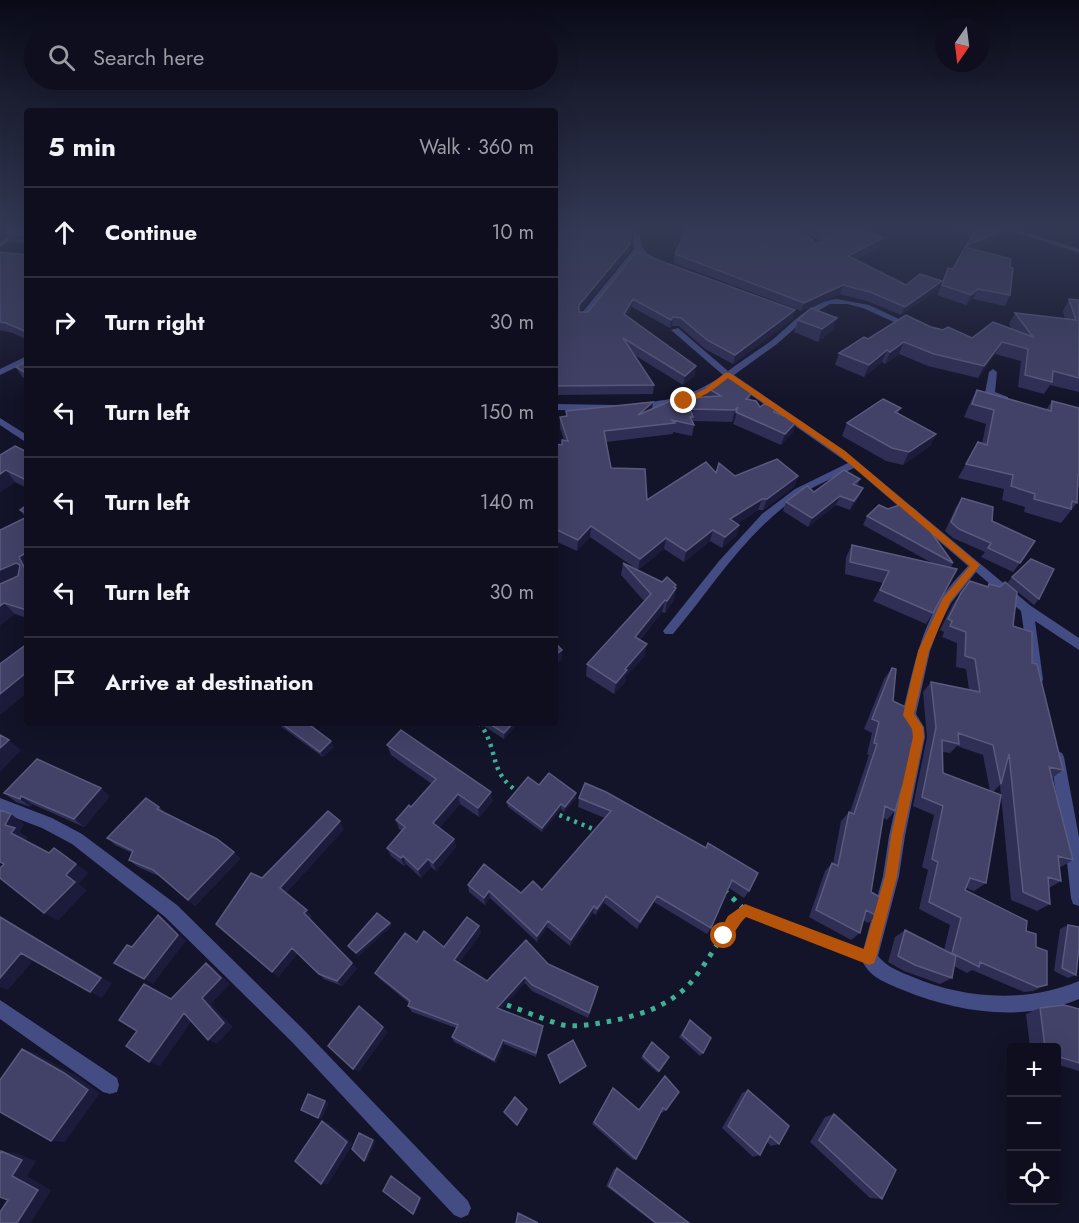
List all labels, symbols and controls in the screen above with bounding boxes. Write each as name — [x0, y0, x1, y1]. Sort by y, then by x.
north arrow — [935, 18, 989, 72]
search box — [24, 24, 558, 90]
icon: search — [45, 41, 78, 74]
text: Search here — [93, 41, 204, 73]
text: 5 min — [48, 128, 116, 166]
text: Walk · 360 m — [419, 133, 534, 162]
icon: ahead — [48, 216, 81, 249]
text: Continue — [105, 216, 197, 248]
text: 10 m — [491, 218, 534, 247]
icon: right — [48, 306, 81, 339]
text: Turn right — [105, 306, 205, 338]
text: 30 m — [489, 308, 534, 337]
route end — [670, 387, 696, 413]
icon: left — [48, 396, 81, 429]
text: Turn left — [105, 396, 190, 428]
text: 150 m — [480, 398, 534, 427]
icon: left — [48, 486, 81, 519]
text: Turn left — [105, 486, 190, 518]
text: 140 m — [480, 488, 534, 517]
icon: left — [48, 576, 81, 609]
text: Turn left — [105, 576, 190, 608]
text: 30 m — [489, 578, 534, 607]
icon: arrive — [48, 666, 81, 699]
text: Arrive at destination — [105, 666, 314, 698]
route start — [710, 922, 736, 948]
map controls — [1007, 1043, 1061, 1205]
button: + — [1007, 1043, 1061, 1097]
button: − — [1007, 1097, 1061, 1151]
button: locate — [1007, 1151, 1061, 1205]

